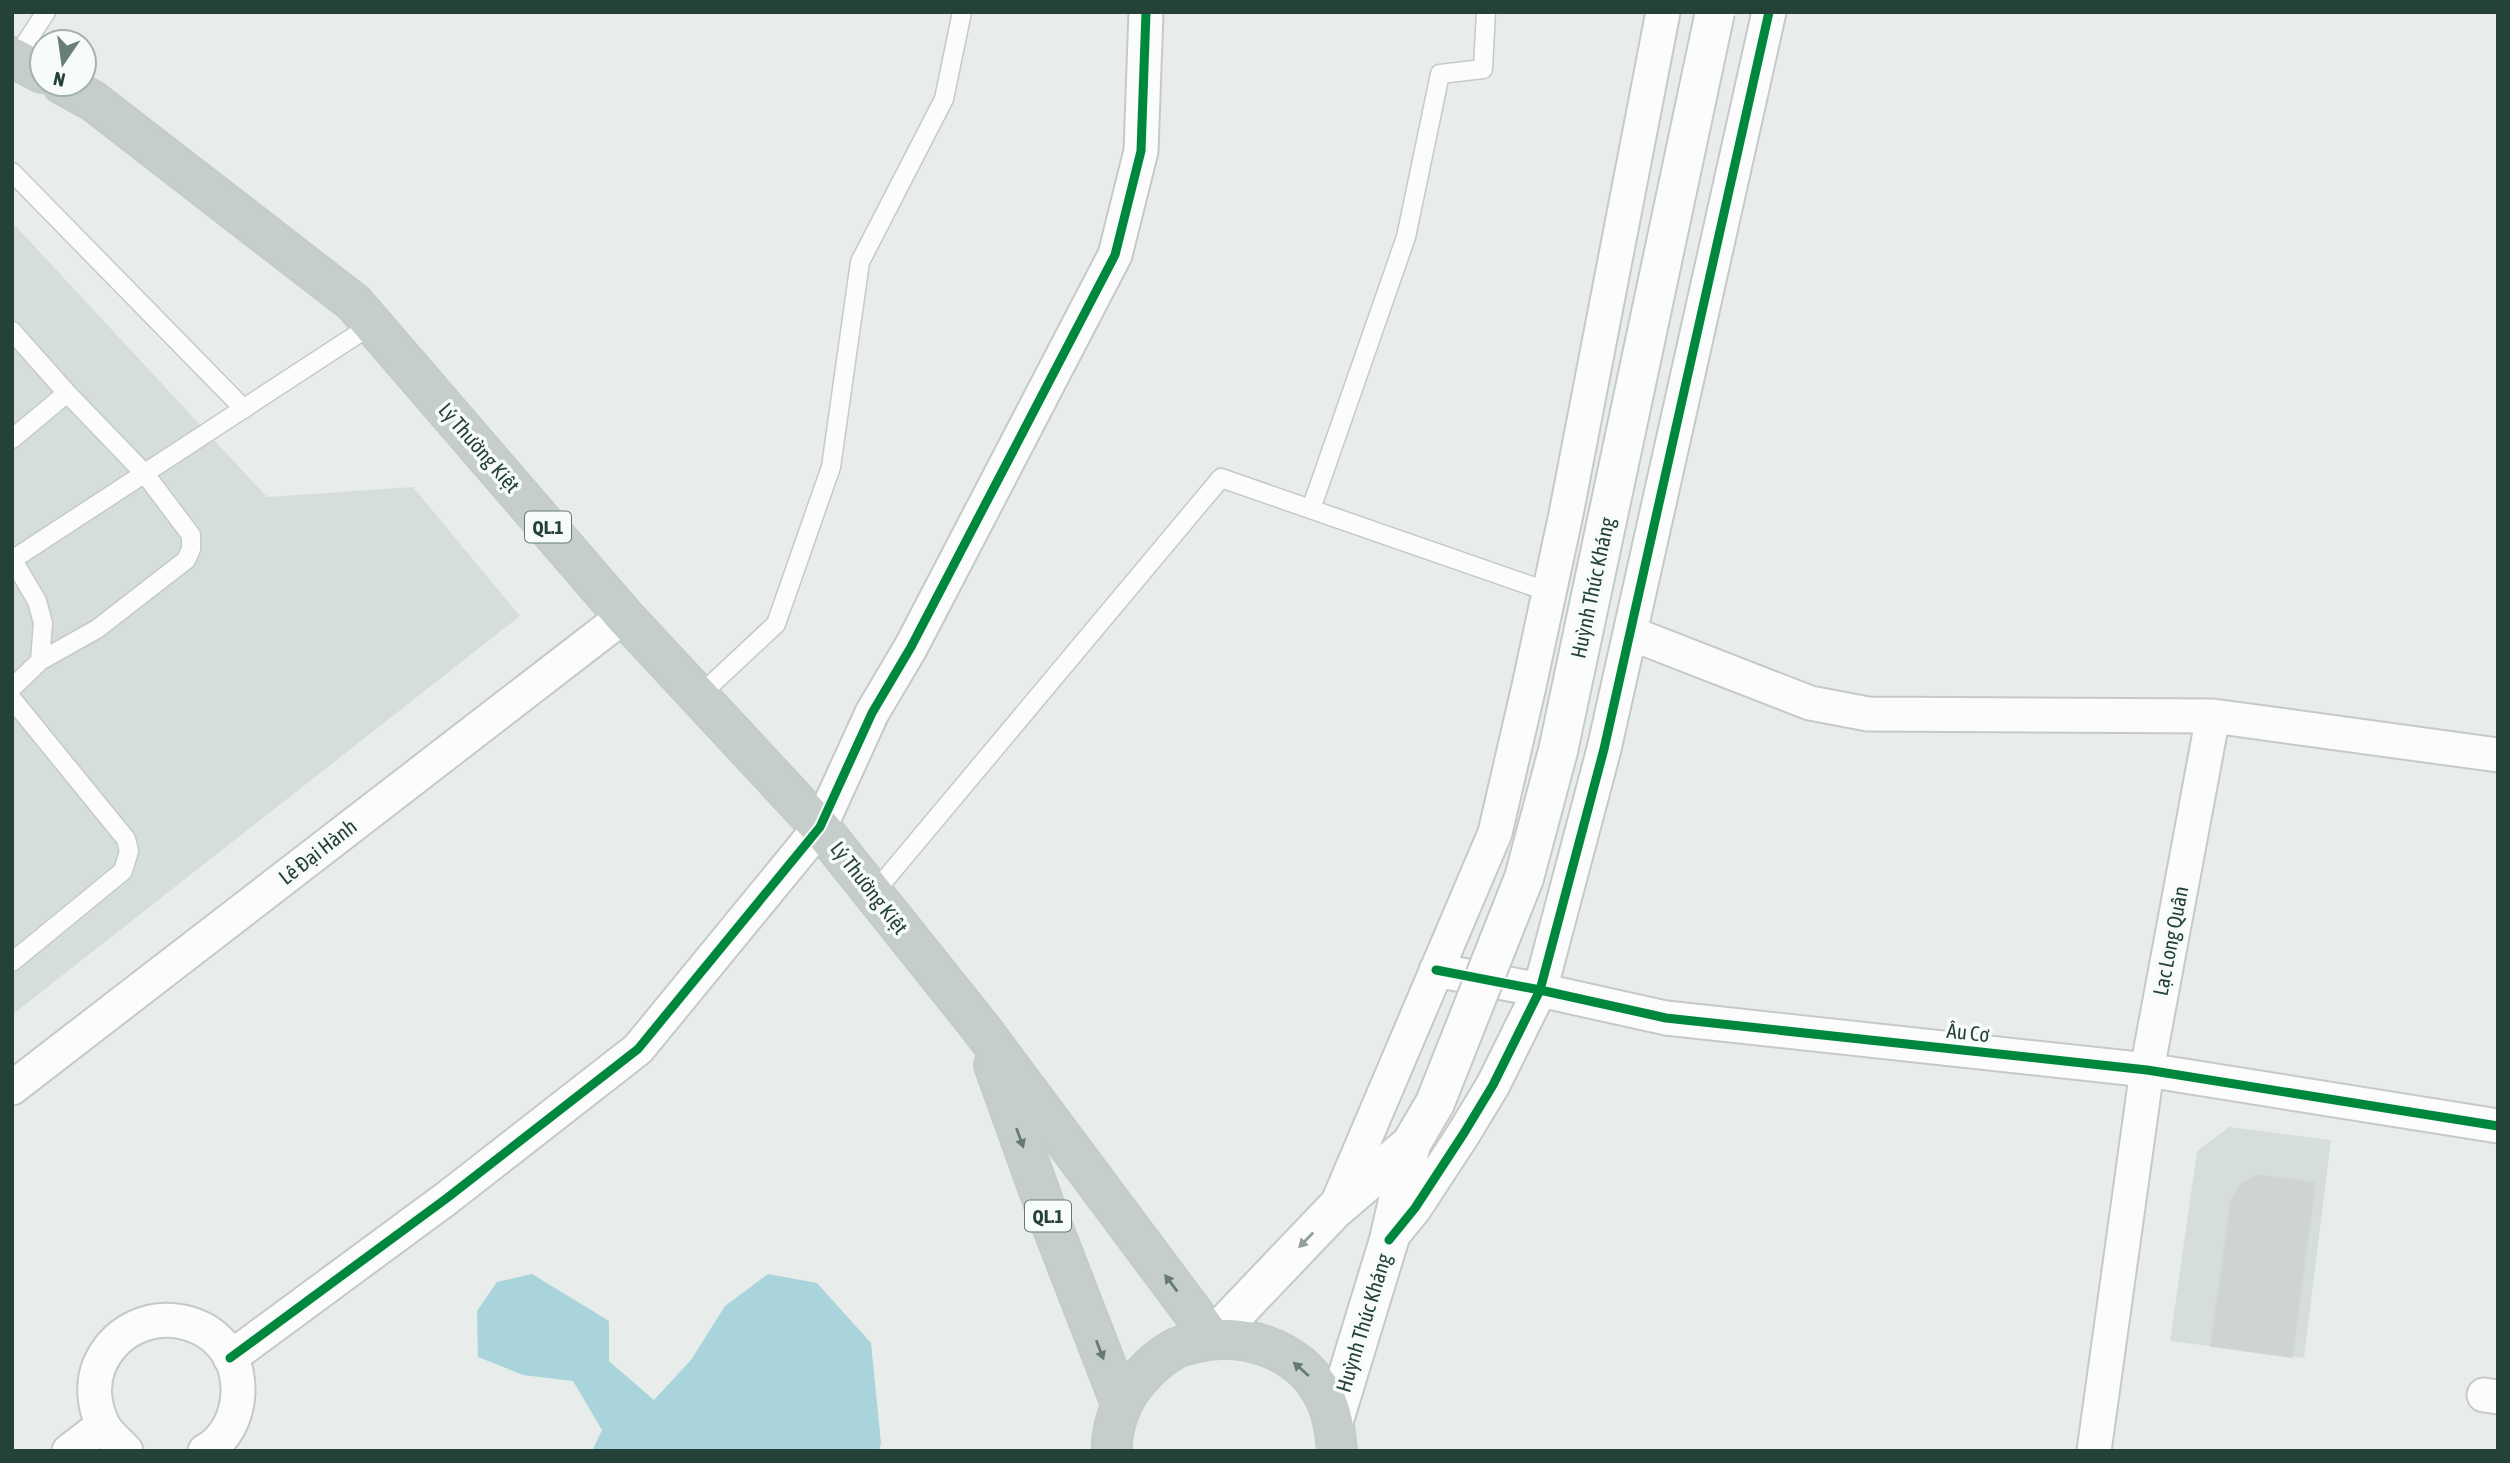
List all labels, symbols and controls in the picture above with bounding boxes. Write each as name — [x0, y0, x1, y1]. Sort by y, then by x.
north arrow — [28, 28, 98, 98]
text: N — [51, 68, 67, 92]
street label: Lý Thường Kiệt — [434, 398, 525, 497]
road number: QL.1 — [525, 512, 571, 542]
street label: Huỳnh Thúc Kháng — [1565, 515, 1619, 660]
street label: Lê Đại Hành — [274, 813, 361, 889]
street label: Lý Thường Kiệt — [826, 836, 913, 938]
street label: Lạc Long Quân — [2148, 884, 2192, 998]
street label: Âu Cơ — [1946, 1018, 1991, 1046]
one-way arrow — [1015, 1127, 1026, 1148]
road number: QL.1 — [1025, 1200, 1071, 1232]
one-way arrow — [1298, 1231, 1315, 1248]
street label: Huỳnh Thúc Kháng — [1331, 1251, 1395, 1395]
one-way arrow — [1165, 1274, 1179, 1292]
one-way arrow — [1095, 1340, 1106, 1361]
one-way arrow — [1292, 1361, 1310, 1377]

